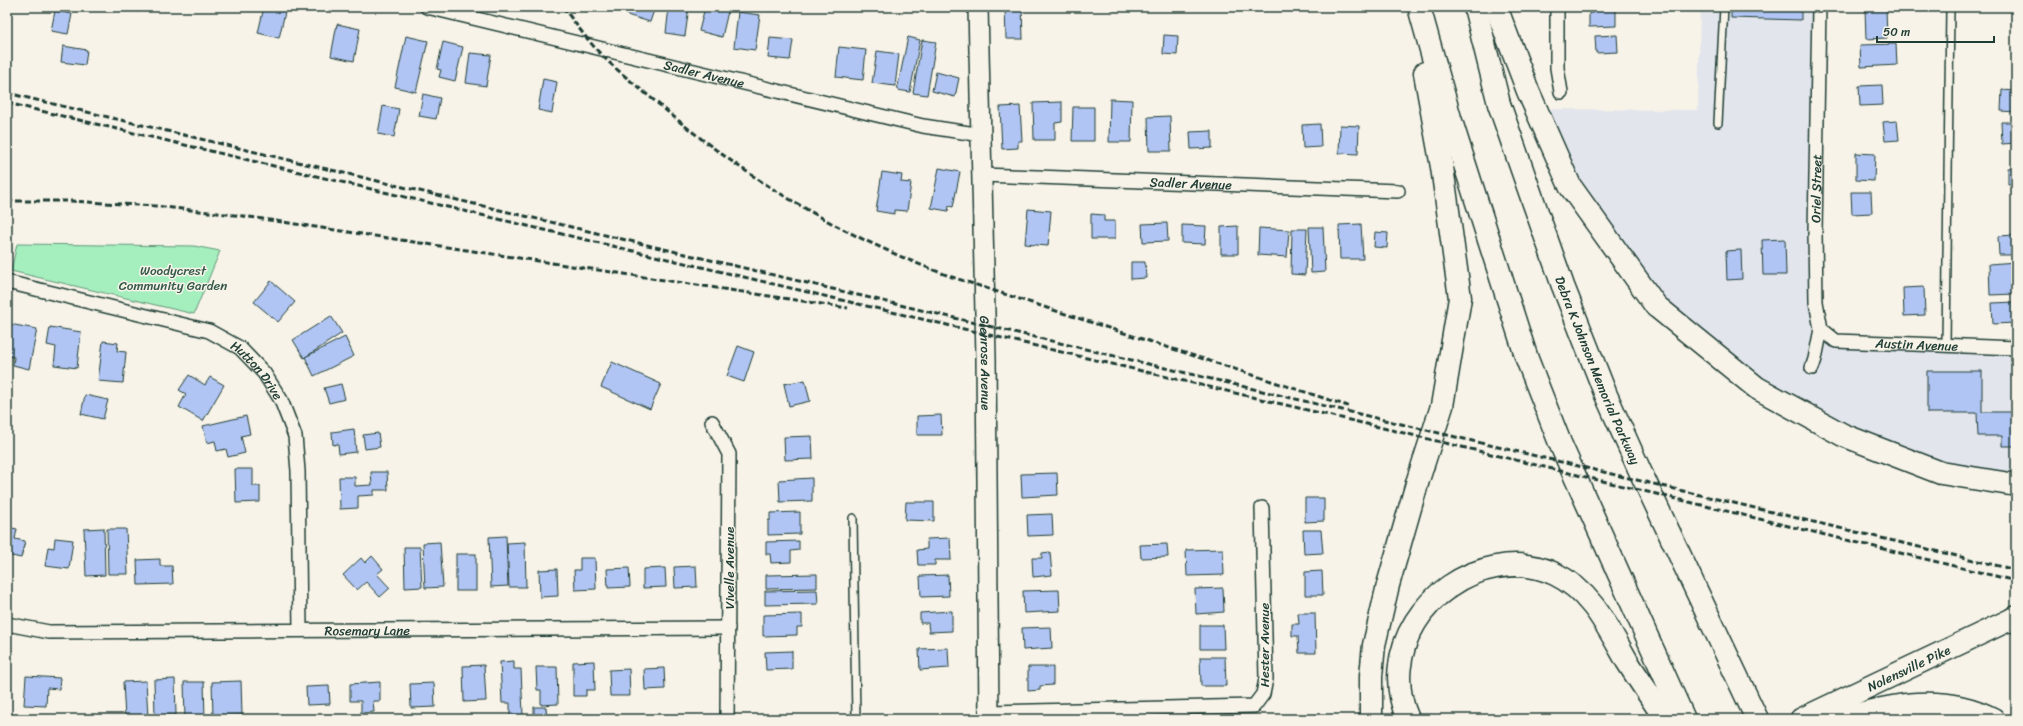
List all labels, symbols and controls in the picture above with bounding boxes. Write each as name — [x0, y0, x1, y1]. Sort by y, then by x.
scale bar — [1877, 18, 1994, 44]
text: 50 m — [1883, 21, 1910, 43]
street label: Sadler Avenue — [661, 53, 747, 95]
street label: Oriel Street — [1804, 154, 1828, 223]
street label: Sadler Avenue — [1149, 170, 1233, 197]
park label: Woodycrest Community Garden — [119, 259, 227, 297]
street label: Debra K Johnson Memorial Parkway — [1548, 273, 1647, 469]
street label: Glenrose Avenue — [973, 315, 997, 410]
street label: Austin Avenue — [1874, 332, 1959, 358]
street label: Hutton Drive — [226, 334, 289, 405]
street label: Vivelle Avenue — [718, 527, 741, 609]
street label: Hester Avenue — [1253, 602, 1276, 687]
street label: Rosemary Lane — [324, 619, 410, 642]
street label: Nolensville Pike — [1863, 639, 1954, 698]

